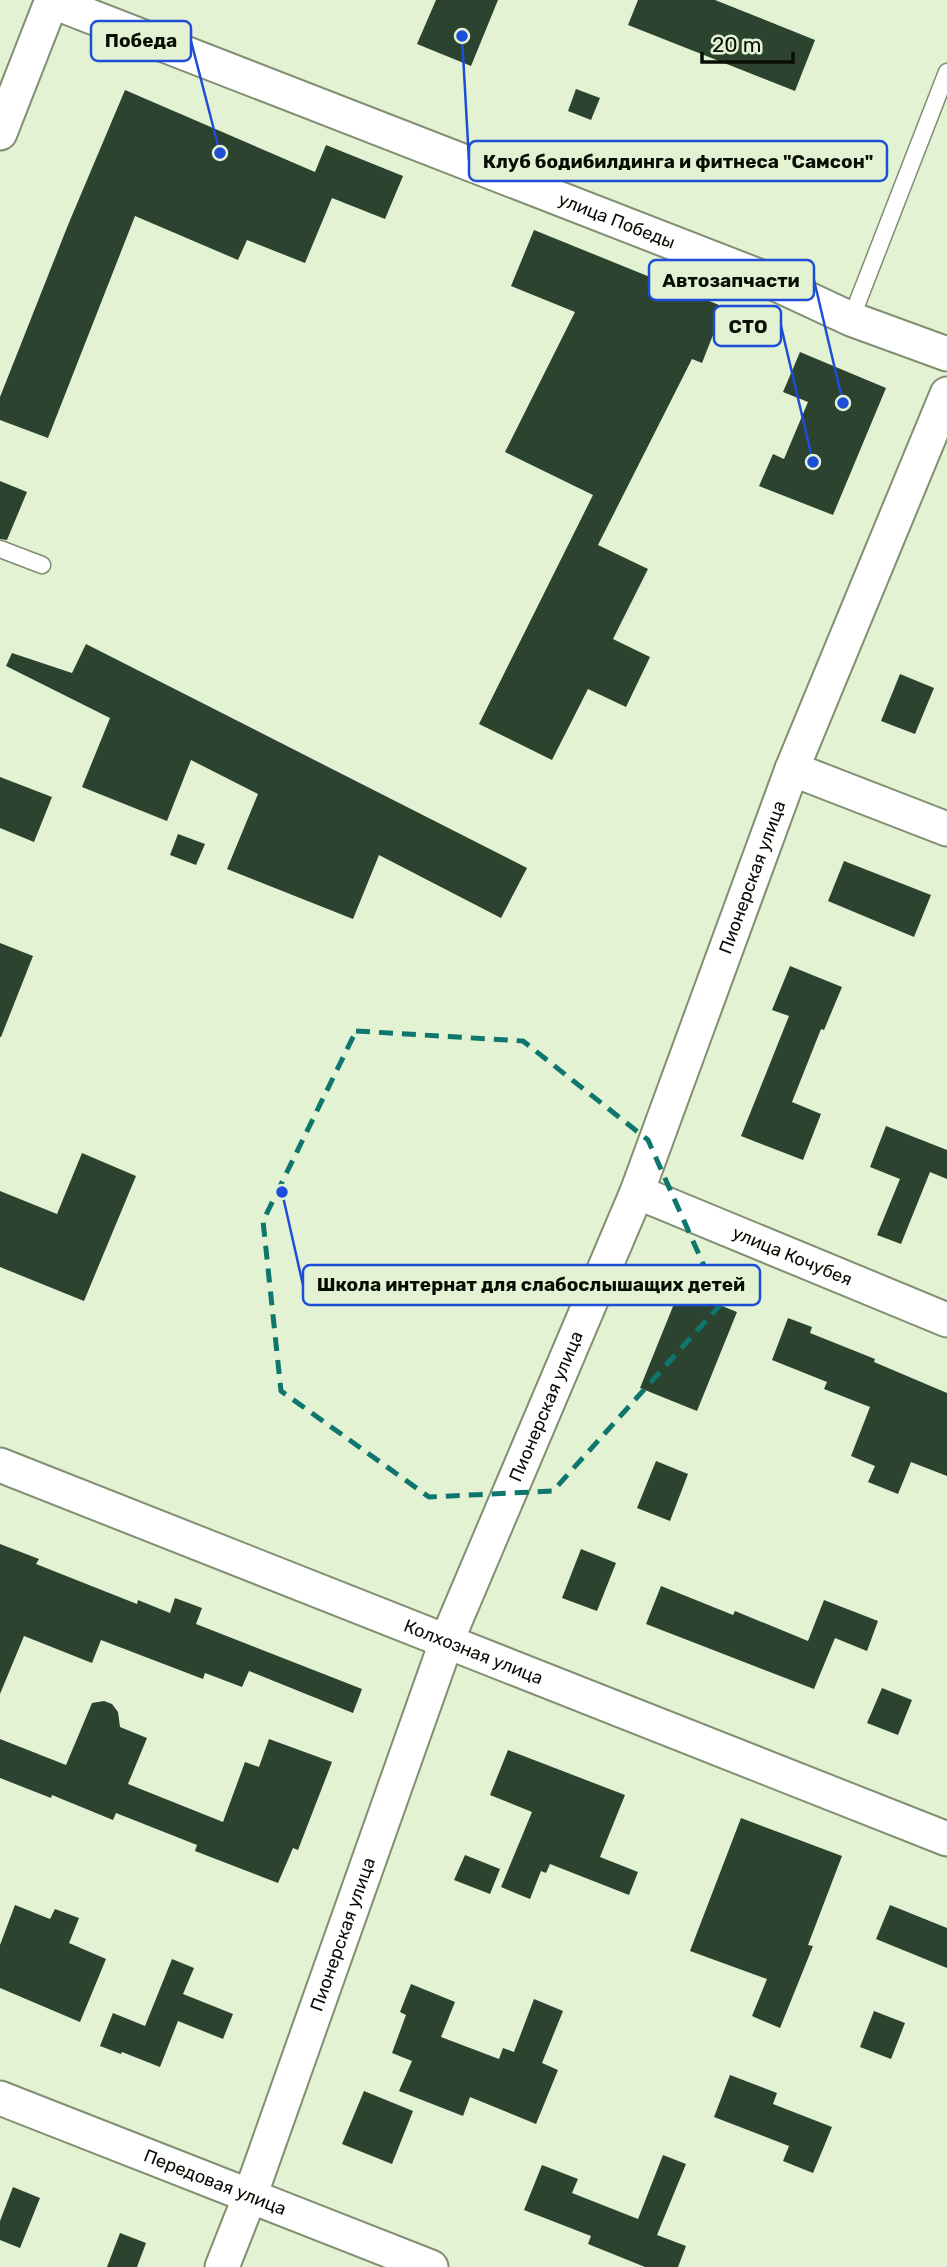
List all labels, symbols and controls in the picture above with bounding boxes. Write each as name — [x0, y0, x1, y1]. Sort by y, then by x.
callout: Победа — [91, 21, 191, 61]
scale bar — [702, 21, 793, 65]
text: Победа — [105, 29, 177, 52]
text: 20 m — [712, 32, 761, 57]
callout: Клуб бодибилдинга и фитнеса "Самсон" — [469, 141, 887, 181]
text: Клуб бодибилдинга и фитнеса "Самсон" — [483, 150, 873, 173]
street label: улица Победы — [555, 188, 678, 254]
callout: Автозапчасти — [649, 260, 814, 300]
text: Автозапчасти — [662, 269, 800, 292]
callout: СТО — [714, 306, 781, 346]
text: СТО — [729, 315, 767, 338]
street label: Пионерская улица — [714, 798, 790, 957]
street label: улица Кочубея — [729, 1222, 856, 1291]
callout: Школа интернат для слабослышащих детей — [303, 1265, 760, 1305]
text: Школа интернат для слабослышащих детей — [317, 1273, 745, 1296]
street label: Пионерская улица — [504, 1328, 588, 1485]
street label: Колхозная улица — [401, 1615, 546, 1689]
street label: Пионерская улица — [305, 1854, 380, 2014]
street label: Передовая улица — [141, 2145, 289, 2220]

